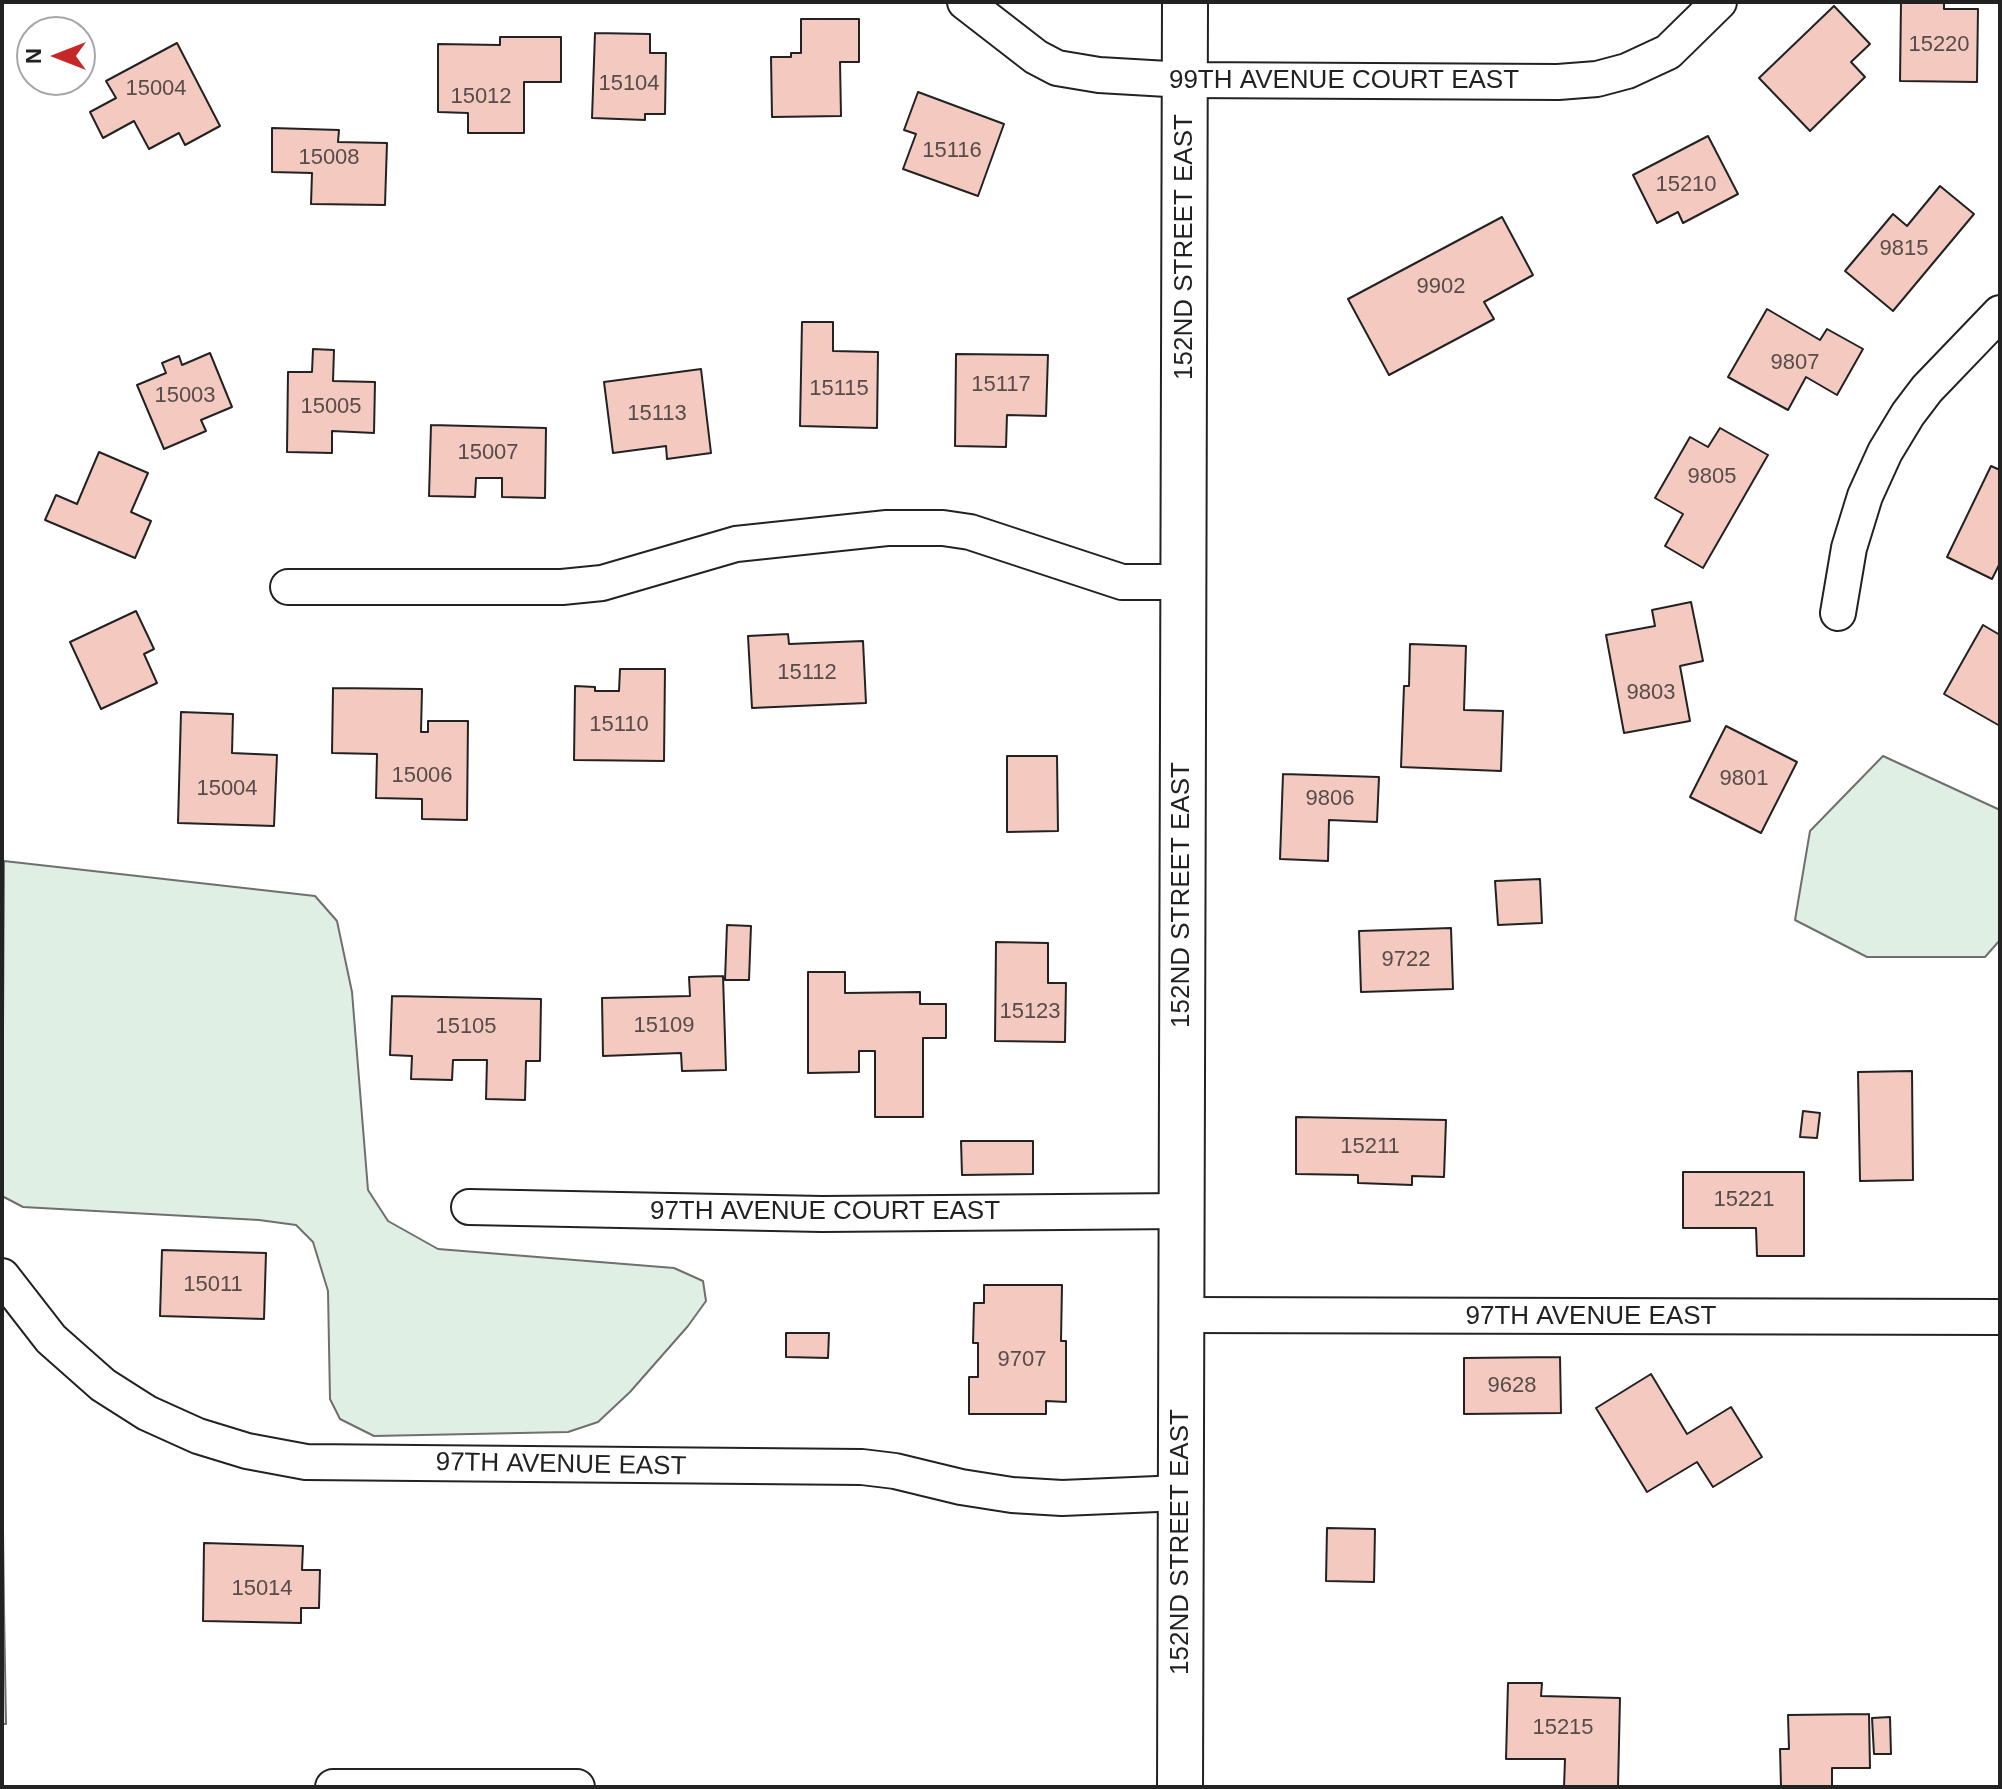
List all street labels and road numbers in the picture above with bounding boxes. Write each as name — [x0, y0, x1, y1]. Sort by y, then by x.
street label: 99TH AVENUE COURT EAST — [1169, 65, 1519, 97]
street label: 152ND STREET EAST — [1169, 114, 1201, 380]
street label: 152ND STREET EAST — [1166, 762, 1198, 1028]
street label: 97TH AVENUE COURT EAST — [650, 1196, 1000, 1228]
street label: 97TH AVENUE EAST — [1466, 1301, 1716, 1333]
street label: 152ND STREET EAST — [1165, 1409, 1197, 1675]
street label: 97TH AVENUE EAST — [435, 1447, 687, 1483]

